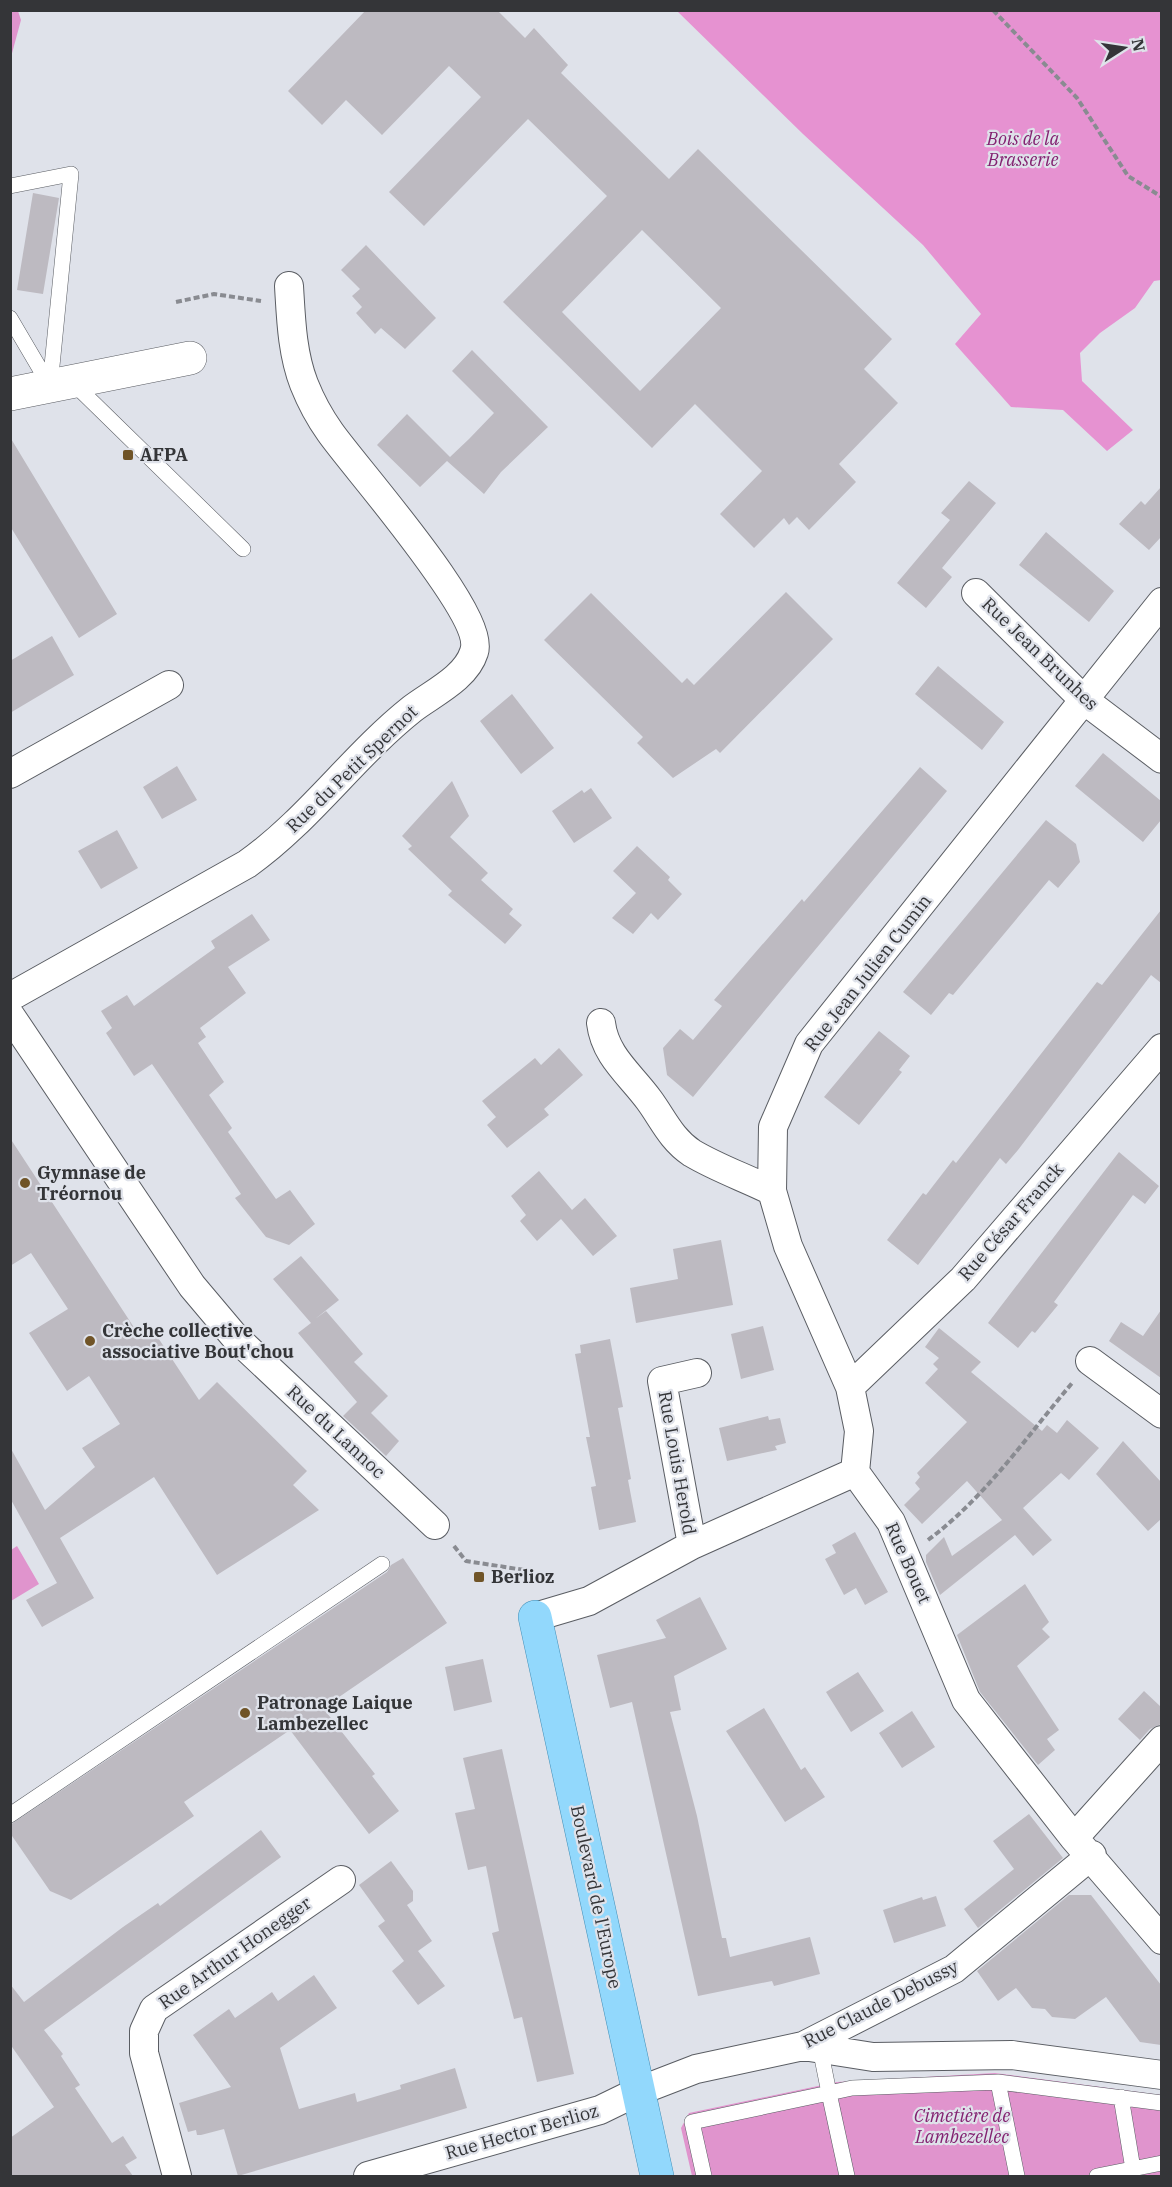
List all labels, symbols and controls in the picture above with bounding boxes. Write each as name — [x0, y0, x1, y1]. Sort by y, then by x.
north arrow — [1094, 18, 1154, 78]
text: N — [1128, 37, 1150, 53]
park label: Bois de la Brasserie — [986, 127, 1059, 171]
place label: AFPA — [140, 443, 188, 466]
marker: AFPA — [121, 448, 135, 462]
street label: Rue Jean Brunhes — [977, 592, 1103, 715]
street label: Rue du Petit Spernot — [281, 700, 422, 837]
street label: Rue Jean Julien Cumin — [799, 889, 936, 1056]
street label: Rue César Franck — [953, 1158, 1068, 1285]
place label: Gymnase de Tréornou — [37, 1161, 146, 1205]
marker: Gymnase de Tréornou — [18, 1176, 32, 1190]
place label: Crèche collective associative Bout'chou — [102, 1319, 294, 1363]
marker: Crèche collective associative Bout'chou — [83, 1334, 97, 1348]
street label: Rue du Lannoc — [282, 1380, 390, 1483]
street label: Rue Louis Herold — [654, 1389, 701, 1537]
street label: Rue Bouet — [880, 1519, 937, 1607]
place label: Berlioz — [491, 1565, 554, 1588]
marker: Berlioz — [472, 1570, 486, 1584]
place label: Patronage Laique Lambezellec — [257, 1691, 413, 1735]
marker: Patronage Laique Lambezellec — [238, 1706, 252, 1720]
street label: Boulevard de l'Europe — [566, 1803, 627, 1991]
street label: Rue Arthur Honegger — [154, 1891, 315, 2014]
street label: Rue Claude Debussy — [799, 1954, 962, 2053]
street label: Rue Hector Berlioz — [442, 2099, 601, 2164]
park label: Cimetière de Lambezellec — [914, 2104, 1010, 2148]

